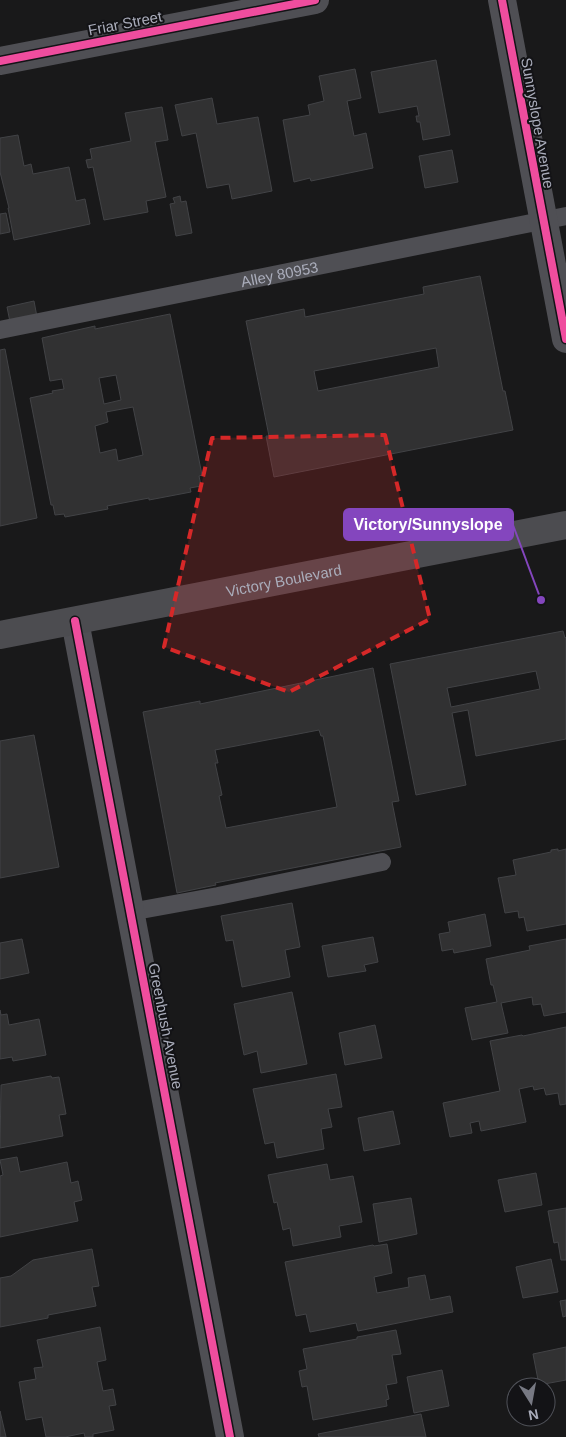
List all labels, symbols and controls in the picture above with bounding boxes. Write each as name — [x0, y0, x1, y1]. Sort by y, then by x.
street label: Friar Street — [87, 7, 164, 39]
street label: Sunnyslope Avenue — [518, 56, 558, 190]
street label: Alley 80953 — [239, 258, 320, 290]
callout: Victory/Sunnyslope — [344, 509, 513, 540]
text: Victory/Sunnyslope — [353, 516, 503, 533]
street label: Victory Boulevard — [224, 560, 343, 599]
street label: Greenbush Avenue — [145, 961, 187, 1091]
north arrow — [506, 1377, 556, 1427]
text: N — [527, 1406, 540, 1424]

